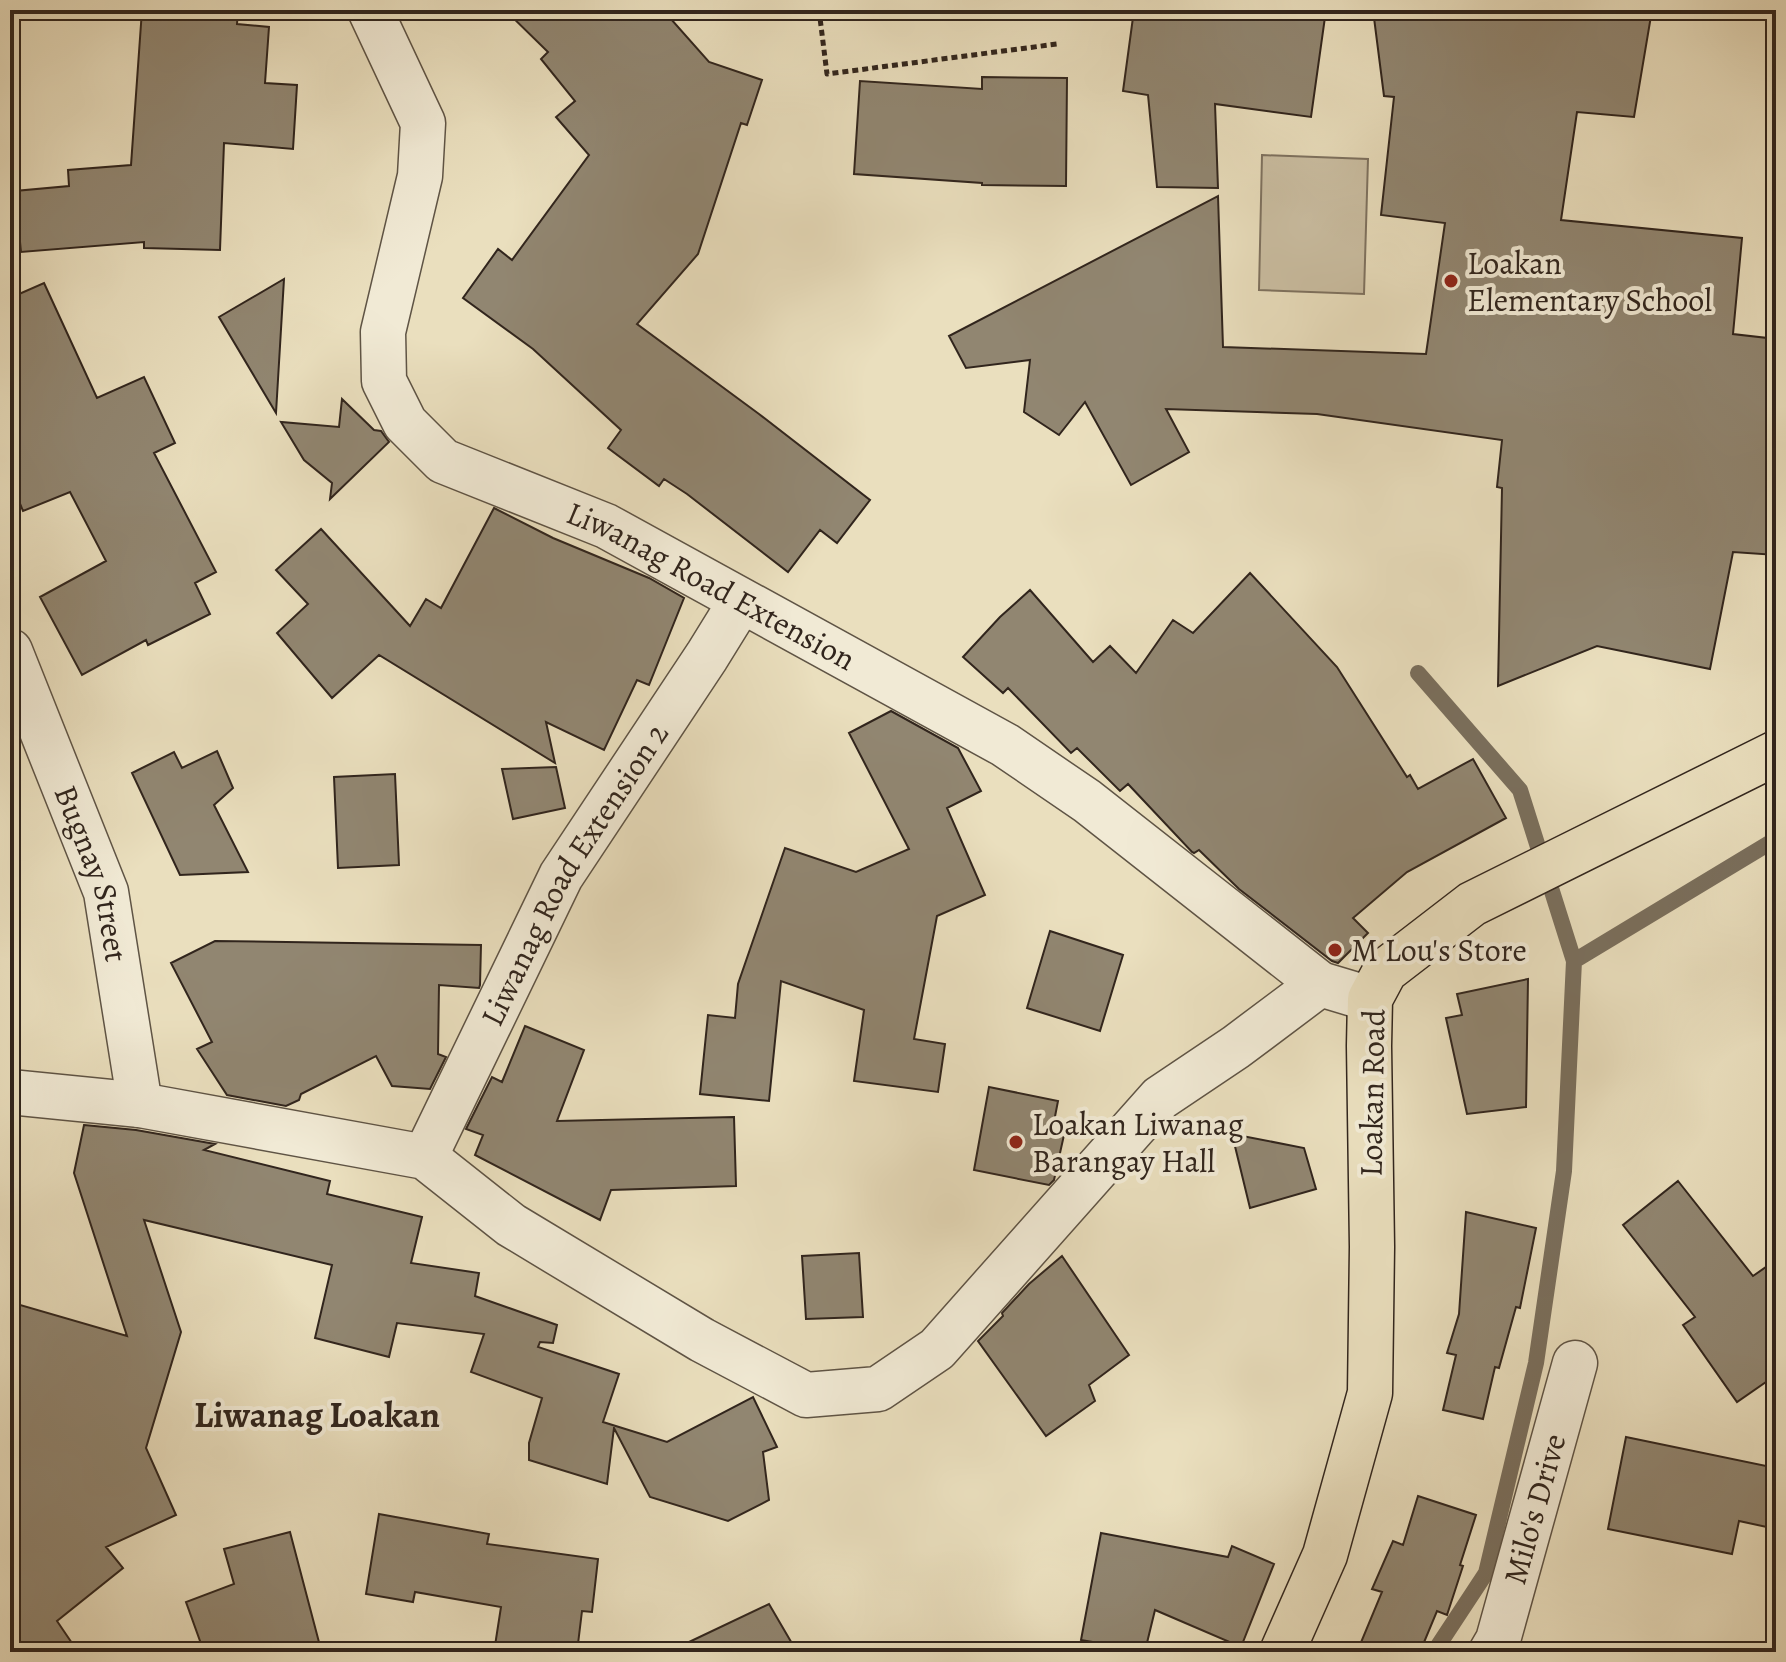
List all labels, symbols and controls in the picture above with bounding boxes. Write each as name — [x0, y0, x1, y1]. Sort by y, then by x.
place label: Loakan Elementary School — [1467, 241, 1712, 322]
marker: Loakan Elementary School — [1442, 272, 1460, 290]
street label: Liwanag Road Extension — [560, 491, 863, 681]
street label: Liwanag Road Extension 2 — [470, 714, 679, 1033]
street label: Bugnay Street — [44, 779, 139, 965]
place label: M Lou's Store — [1351, 928, 1527, 972]
marker: M Lou's Store — [1326, 941, 1344, 959]
street label: Loakan Road — [1349, 1008, 1395, 1177]
place label: Loakan Liwanag Barangay Hall — [1032, 1102, 1244, 1183]
marker: Loakan Liwanag Barangay Hall — [1007, 1133, 1025, 1151]
district label: Liwanag Loakan — [194, 1390, 440, 1439]
street label: Milo's Drive — [1493, 1429, 1576, 1589]

